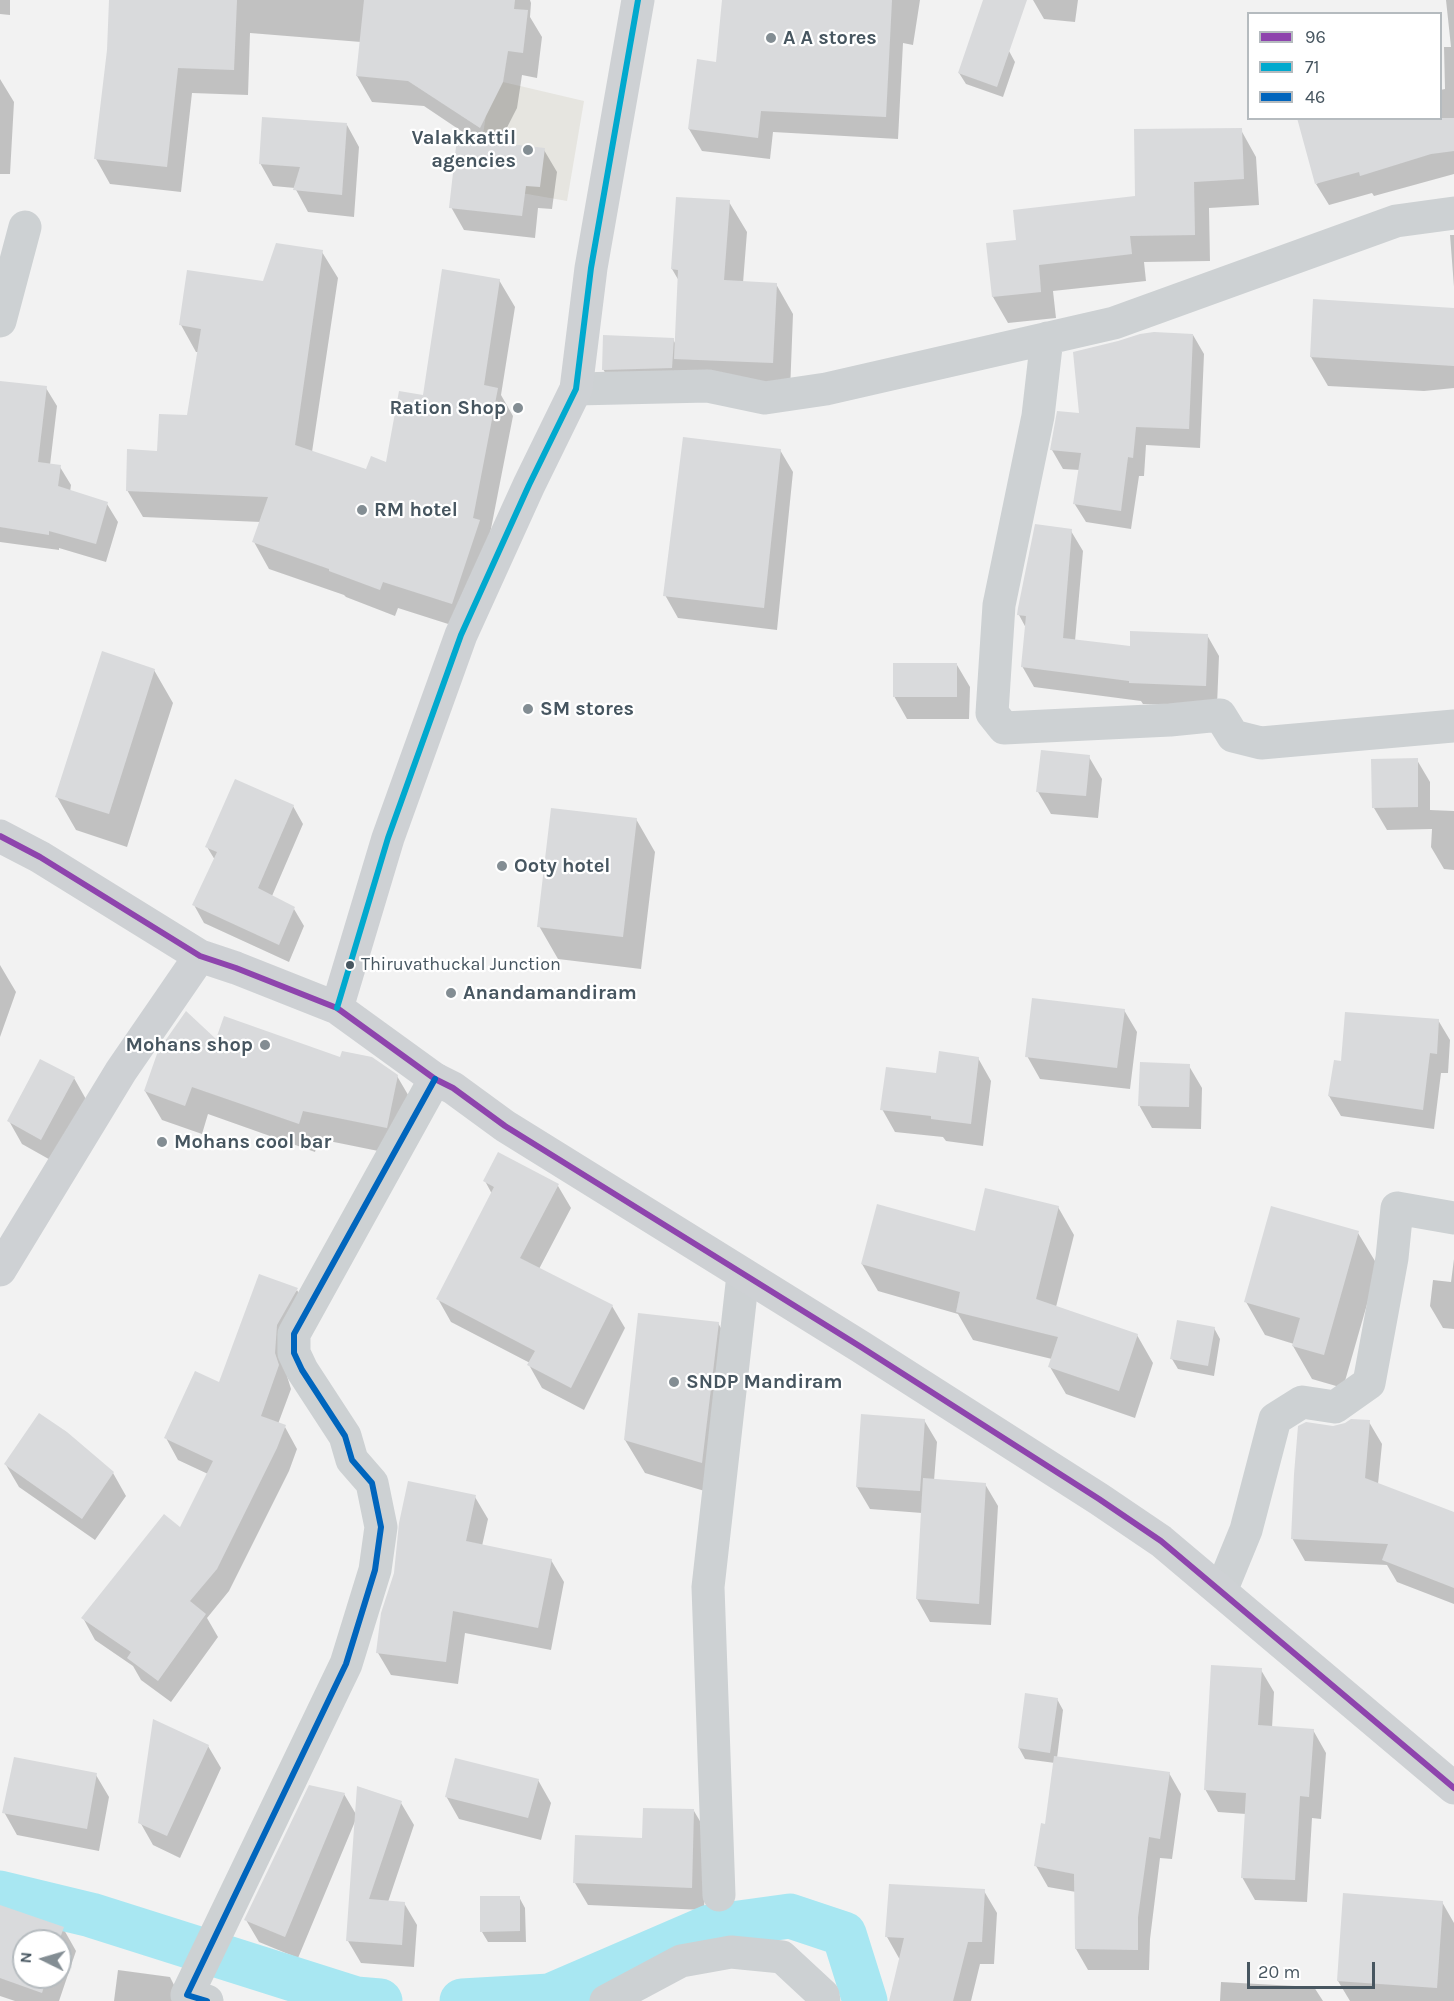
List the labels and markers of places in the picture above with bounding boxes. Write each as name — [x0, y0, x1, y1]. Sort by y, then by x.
place label: A A stores — [783, 26, 877, 50]
marker: A A stores — [764, 31, 778, 45]
place label: Valakkattil agencies — [411, 126, 516, 173]
marker: Valakkattil agencies — [521, 143, 535, 157]
place label: Ration Shop — [389, 396, 506, 420]
marker: Ration Shop — [511, 401, 525, 415]
place label: RM hotel — [374, 498, 458, 522]
marker: RM hotel — [355, 503, 369, 517]
place label: SM stores — [540, 697, 634, 721]
marker: SM stores — [521, 702, 535, 716]
place label: Ooty hotel — [514, 854, 610, 878]
marker: Ooty hotel — [495, 859, 509, 873]
place label: Thiruvathuckal Junction — [361, 954, 561, 976]
marker: Thiruvathuckal Junction — [344, 959, 356, 971]
place label: Anandamandiram — [463, 981, 637, 1005]
marker: Anandamandiram — [444, 986, 458, 1000]
place label: Mohans shop — [125, 1033, 253, 1057]
marker: Mohans shop — [258, 1038, 272, 1052]
place label: Mohans cool bar — [174, 1130, 331, 1154]
marker: Mohans cool bar — [155, 1135, 169, 1149]
place label: SNDP Mandiram — [686, 1370, 843, 1394]
marker: SNDP Mandiram — [667, 1375, 681, 1389]

